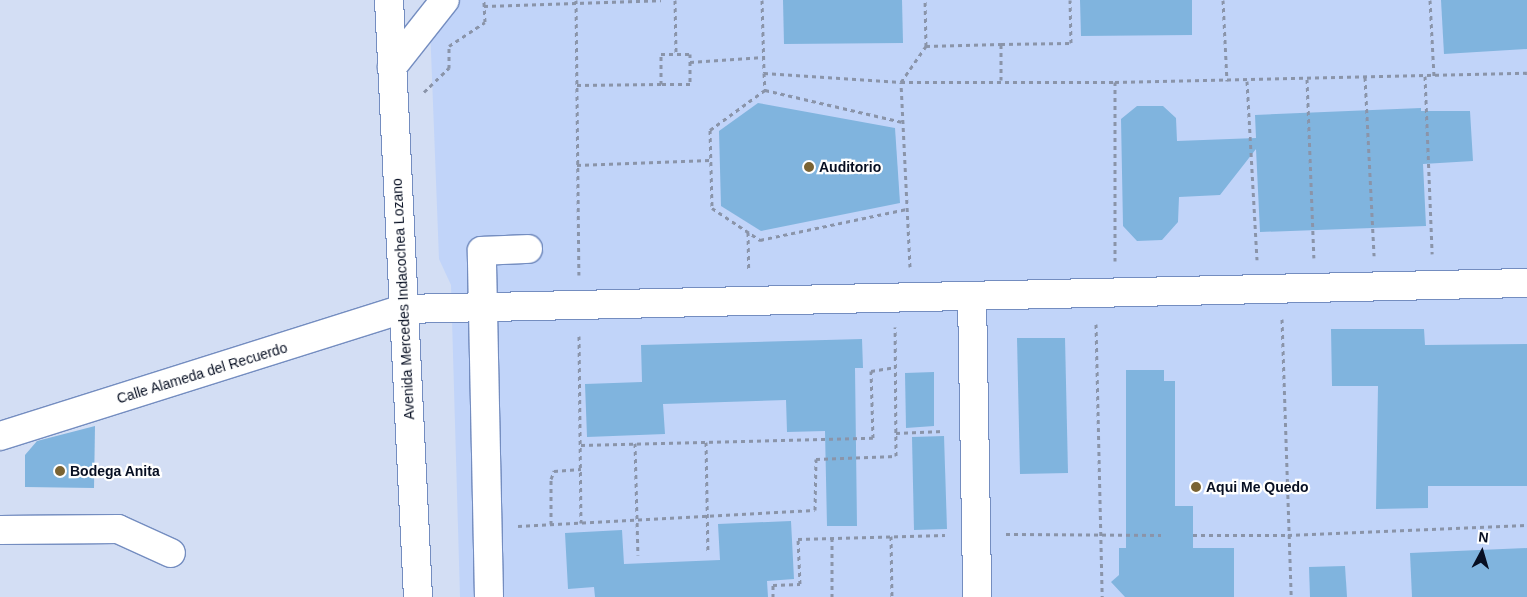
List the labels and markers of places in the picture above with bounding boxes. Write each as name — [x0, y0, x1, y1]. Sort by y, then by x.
place label: Auditorio — [819, 159, 881, 175]
marker: Auditorio — [803, 161, 815, 173]
place label: Bodega Anita — [70, 463, 160, 479]
marker: Bodega Anita — [54, 465, 66, 477]
place label: Aqui Me Quedo — [1206, 479, 1309, 495]
marker: Aqui Me Quedo — [1190, 481, 1202, 493]

